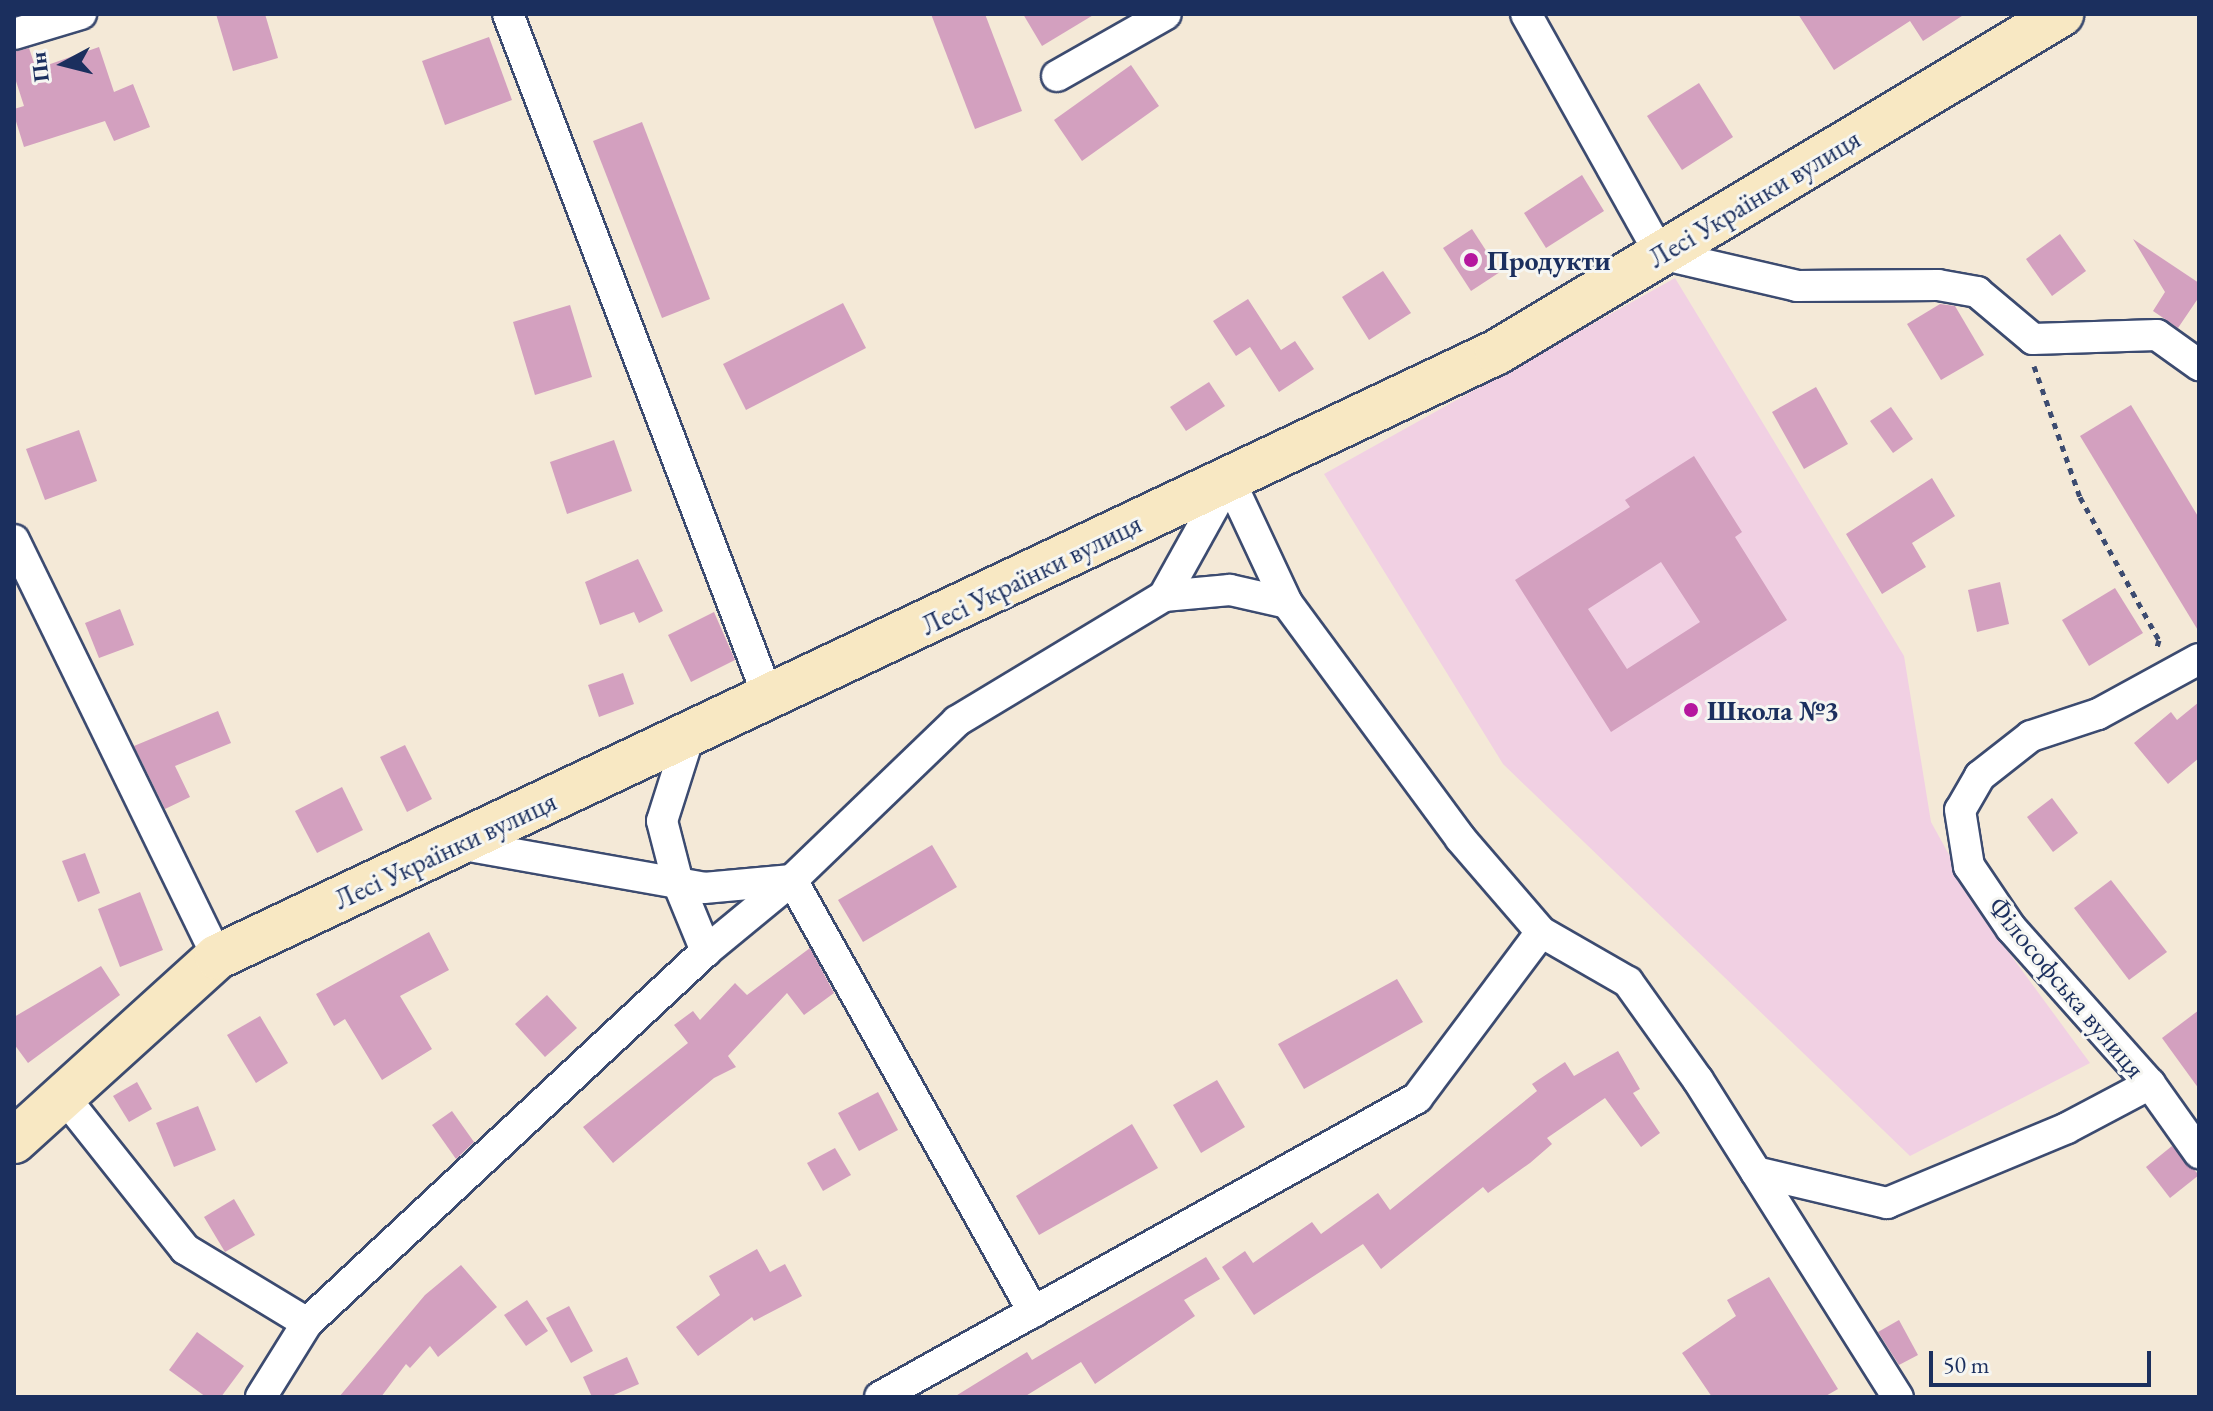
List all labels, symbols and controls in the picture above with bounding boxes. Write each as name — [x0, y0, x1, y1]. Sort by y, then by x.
north arrow — [24, 24, 104, 104]
text: Пн — [23, 50, 56, 84]
street label: Лесі Українки вулиця — [1642, 121, 1866, 275]
place label: Продукти — [1487, 243, 1611, 277]
marker: Продукти — [1462, 251, 1480, 269]
street label: Лесі Українки вулиця — [915, 506, 1147, 642]
place label: Школа №3 — [1707, 693, 1839, 727]
marker: Школа №3 — [1682, 701, 1700, 719]
street label: Лесі Українки вулиця — [328, 784, 562, 916]
street label: Філософська вулиця — [1981, 889, 2153, 1085]
scale bar — [1933, 1335, 2155, 1385]
text: 50 m — [1943, 1349, 1990, 1380]

